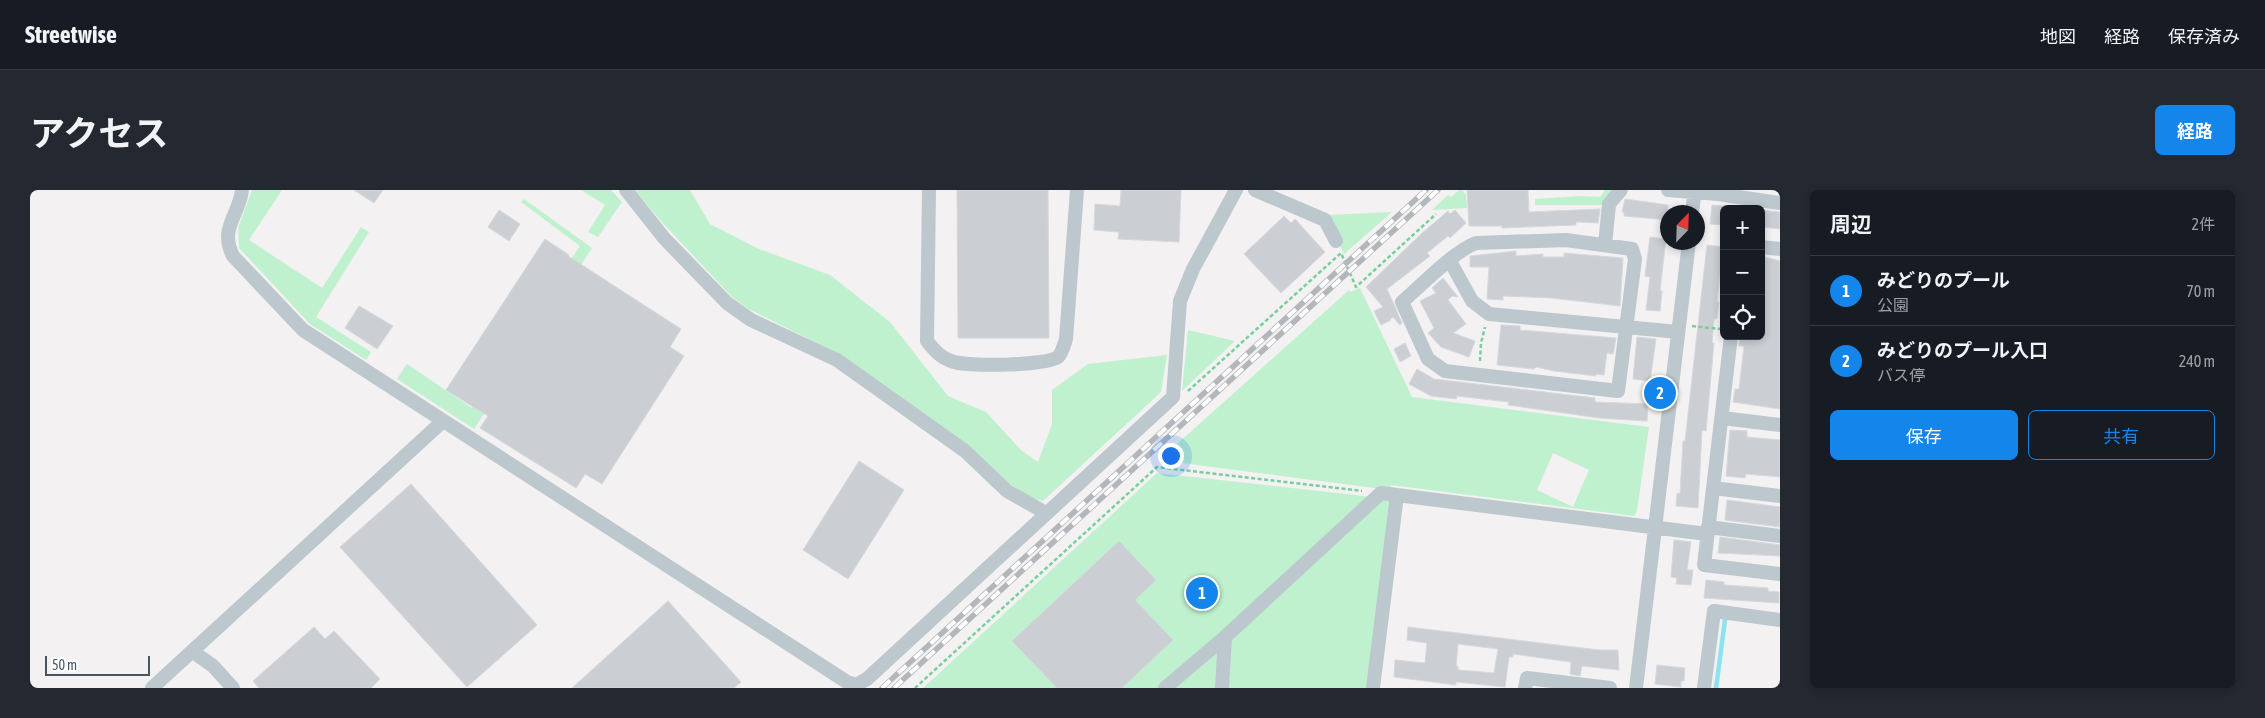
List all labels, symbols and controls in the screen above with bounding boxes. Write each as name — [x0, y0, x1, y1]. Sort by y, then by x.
text: Streetwise — [25, 21, 117, 48]
text: 地図 — [2040, 26, 2076, 47]
text: 経路 — [2104, 26, 2140, 47]
text: 保存済み — [2168, 26, 2240, 47]
button: 経路 — [2155, 105, 2235, 155]
text: アクセス — [30, 113, 168, 153]
north arrow — [1660, 205, 1705, 250]
map controls — [1720, 205, 1765, 340]
button: + — [1720, 205, 1765, 250]
text: 周辺 — [1830, 212, 1872, 236]
text: 2件 — [2191, 215, 2215, 233]
button: − — [1720, 250, 1765, 295]
text: みどりのプール — [1877, 269, 2010, 291]
text: 1 — [1842, 282, 1850, 300]
text: 70 m — [2186, 282, 2215, 300]
button: locate — [1720, 295, 1765, 340]
text: 公園 — [1877, 296, 1909, 314]
text: みどりのプール入口 — [1877, 339, 2048, 361]
text: 2 — [1842, 352, 1850, 370]
text: 240 m — [2179, 352, 2215, 370]
text: バス停 — [1877, 366, 1925, 384]
pin: 2 — [1644, 374, 1676, 412]
button: 保存 — [1830, 410, 2018, 460]
button: 共有 — [2028, 410, 2215, 460]
your location — [1158, 443, 1184, 469]
pin: 1 — [1186, 574, 1218, 612]
scale bar — [45, 653, 150, 676]
text: 50 m — [52, 657, 77, 673]

